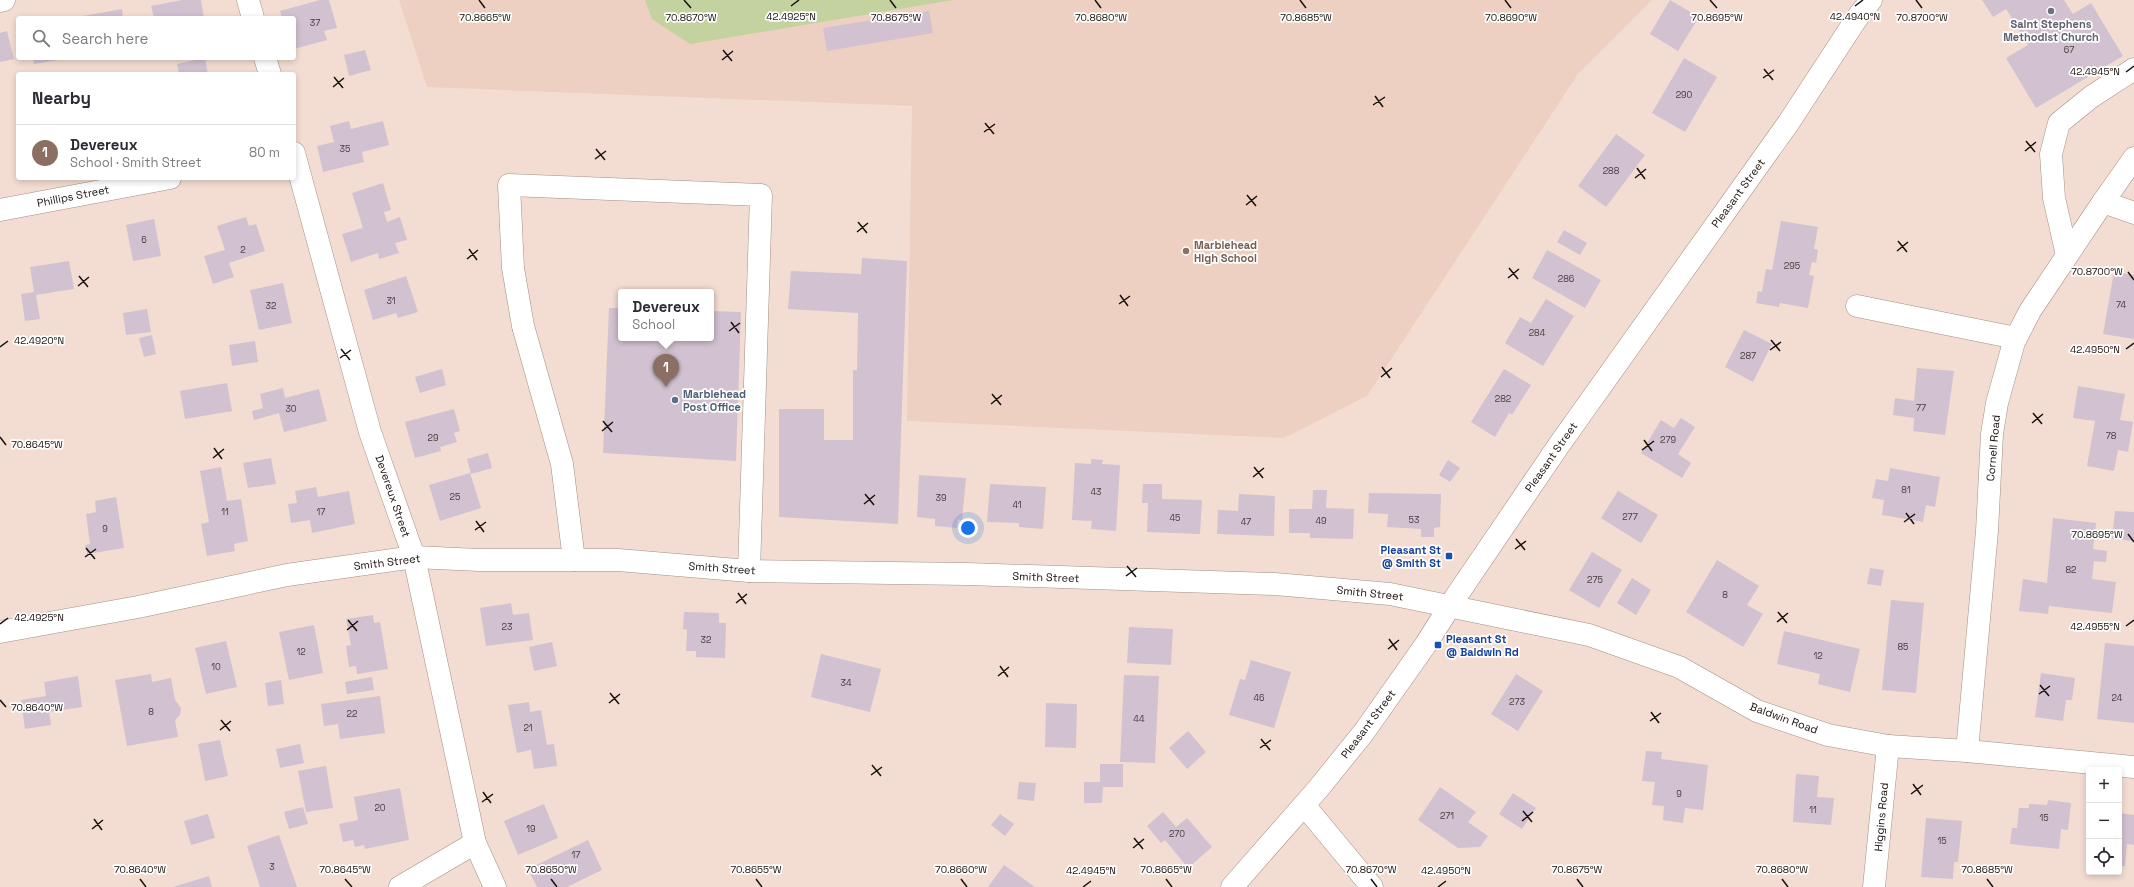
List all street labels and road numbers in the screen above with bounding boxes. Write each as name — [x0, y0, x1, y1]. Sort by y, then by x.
street label: Pleasant Street — [1708, 156, 1768, 230]
street label: Phillips Street — [36, 182, 110, 210]
street label: Cornell Road — [1983, 414, 2003, 482]
street label: Pleasant Street — [1522, 419, 1580, 495]
street label: Devereux Street — [372, 453, 414, 539]
street label: Smith Street — [353, 551, 421, 573]
street label: Smith Street — [688, 559, 756, 577]
street label: Smith Street — [1012, 569, 1080, 585]
street label: Smith Street — [1336, 583, 1404, 603]
street label: Pleasant Street — [1338, 687, 1398, 761]
street label: Baldwin Road — [1748, 699, 1820, 737]
street label: Higgins Road — [1871, 782, 1891, 852]

